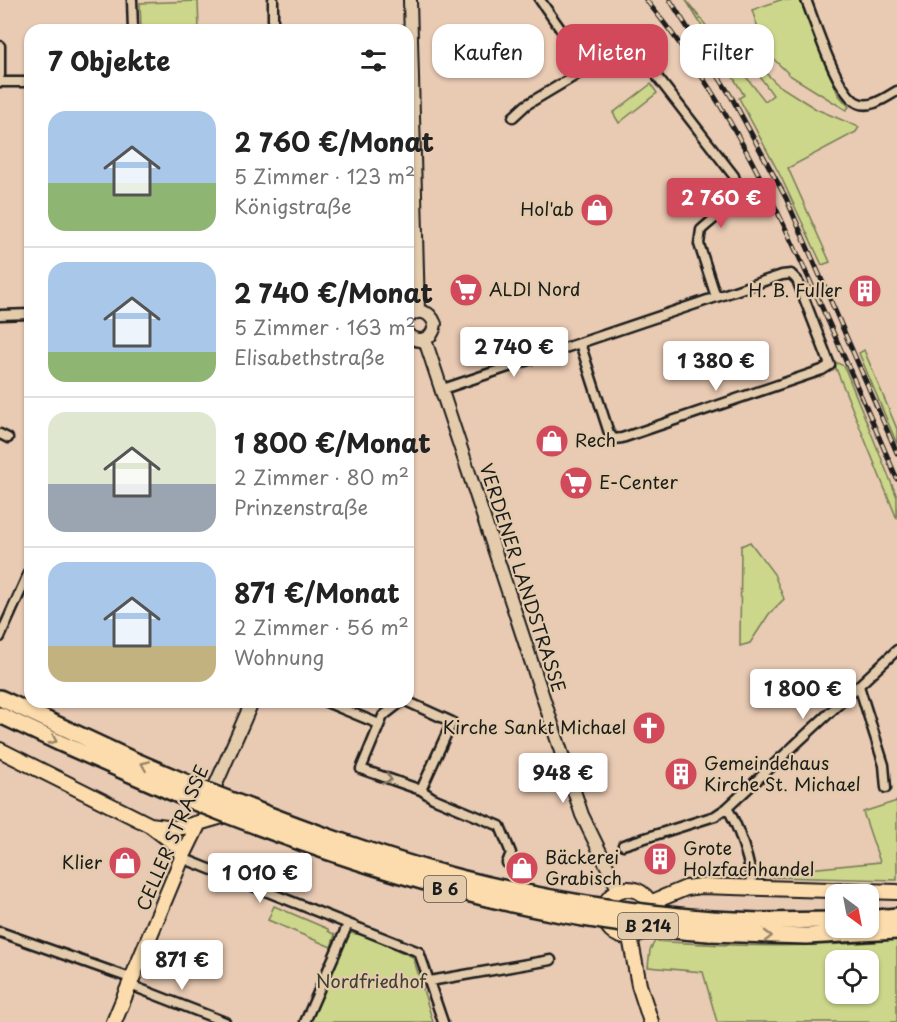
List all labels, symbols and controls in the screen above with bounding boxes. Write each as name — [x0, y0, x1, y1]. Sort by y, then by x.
chip: Kaufen — [432, 24, 544, 78]
chip: Mieten — [556, 24, 668, 78]
chip: Filter — [680, 24, 774, 78]
text: 7 Objekte — [48, 41, 170, 80]
icon: filters — [357, 44, 390, 77]
text: 2 760 €/Monat — [234, 122, 434, 161]
icon: home — [96, 135, 168, 207]
text: 5 Zimmer · 123 m² — [234, 161, 415, 191]
pin: 2 760 € — [666, 178, 776, 229]
text: 2 760 € — [681, 182, 761, 212]
text: Königstraße — [234, 191, 352, 221]
shop icon: Hol'ab — [579, 192, 615, 228]
place label: Hol'ab — [520, 195, 574, 222]
supermarket icon: ALDI Nord — [448, 272, 484, 308]
text: 2 740 €/Monat — [234, 273, 433, 312]
building icon: H. B. Fuller — [847, 273, 883, 309]
place label: ALDI Nord — [489, 275, 581, 302]
place label: H. B. Fuller — [748, 276, 843, 303]
icon: home — [96, 286, 168, 358]
text: 5 Zimmer · 163 m² — [234, 312, 416, 342]
pin: 2 740 € — [459, 327, 569, 378]
text: 2 740 € — [474, 331, 554, 361]
pin: 1 380 € — [661, 341, 771, 392]
text: Elisabethstraße — [234, 342, 385, 372]
text: 1 380 € — [677, 345, 755, 375]
text: 1 800 €/Monat — [234, 423, 431, 462]
shop icon: Rech — [534, 423, 570, 459]
place label: Rech — [575, 426, 616, 453]
icon: home — [96, 436, 168, 508]
street label: VERDENER LANDSTRASSE — [474, 460, 573, 696]
text: 2 Zimmer · 80 m² — [234, 462, 409, 492]
supermarket icon: E-Center — [558, 465, 594, 501]
place label: E-Center — [599, 468, 678, 495]
text: Prinzenstraße — [234, 492, 368, 522]
text: 871 €/Monat — [234, 573, 400, 612]
icon: home — [96, 586, 168, 658]
text: 2 Zimmer · 56 m² — [234, 612, 409, 642]
text: Wohnung — [234, 642, 324, 672]
pin: 1 800 € — [748, 669, 858, 720]
text: 1 800 € — [764, 673, 842, 703]
church icon: Kirche Sankt Michael — [631, 710, 667, 746]
place label: Kirche Sankt Michael — [443, 713, 626, 740]
one-way arrow — [46, 732, 57, 744]
place label: Gemeindehaus Kirche St. Michael — [704, 749, 861, 797]
pin: 948 € — [521, 753, 605, 804]
building icon: Gemeindehaus Kirche St. Michael — [663, 756, 699, 792]
text: 948 € — [533, 757, 593, 787]
street label: CELLER STRASSE — [129, 760, 215, 915]
one-way arrow — [140, 760, 151, 772]
one-way arrow — [382, 771, 393, 784]
place label: Grote Holzfachhandel — [683, 834, 814, 882]
building icon: Grote Holzfachhandel — [642, 841, 678, 877]
place label: Bäckerei Grabisch — [545, 843, 622, 891]
shop icon: Klier — [107, 845, 143, 881]
place label: Klier — [62, 848, 103, 875]
shop icon: Bäckerei Grabisch — [504, 850, 540, 886]
pin: 1 010 € — [205, 853, 315, 904]
text: 1 010 € — [222, 857, 298, 887]
road number: B 6 — [424, 876, 466, 902]
north arrow — [825, 884, 879, 938]
map controls — [825, 884, 879, 1004]
road number: B 214 — [618, 913, 678, 939]
one-way arrow — [763, 930, 772, 942]
pin: 871 € — [140, 940, 224, 991]
text: 871 € — [155, 944, 209, 974]
button: locate — [825, 950, 879, 1004]
park label: Nordfriedhof — [316, 967, 428, 994]

